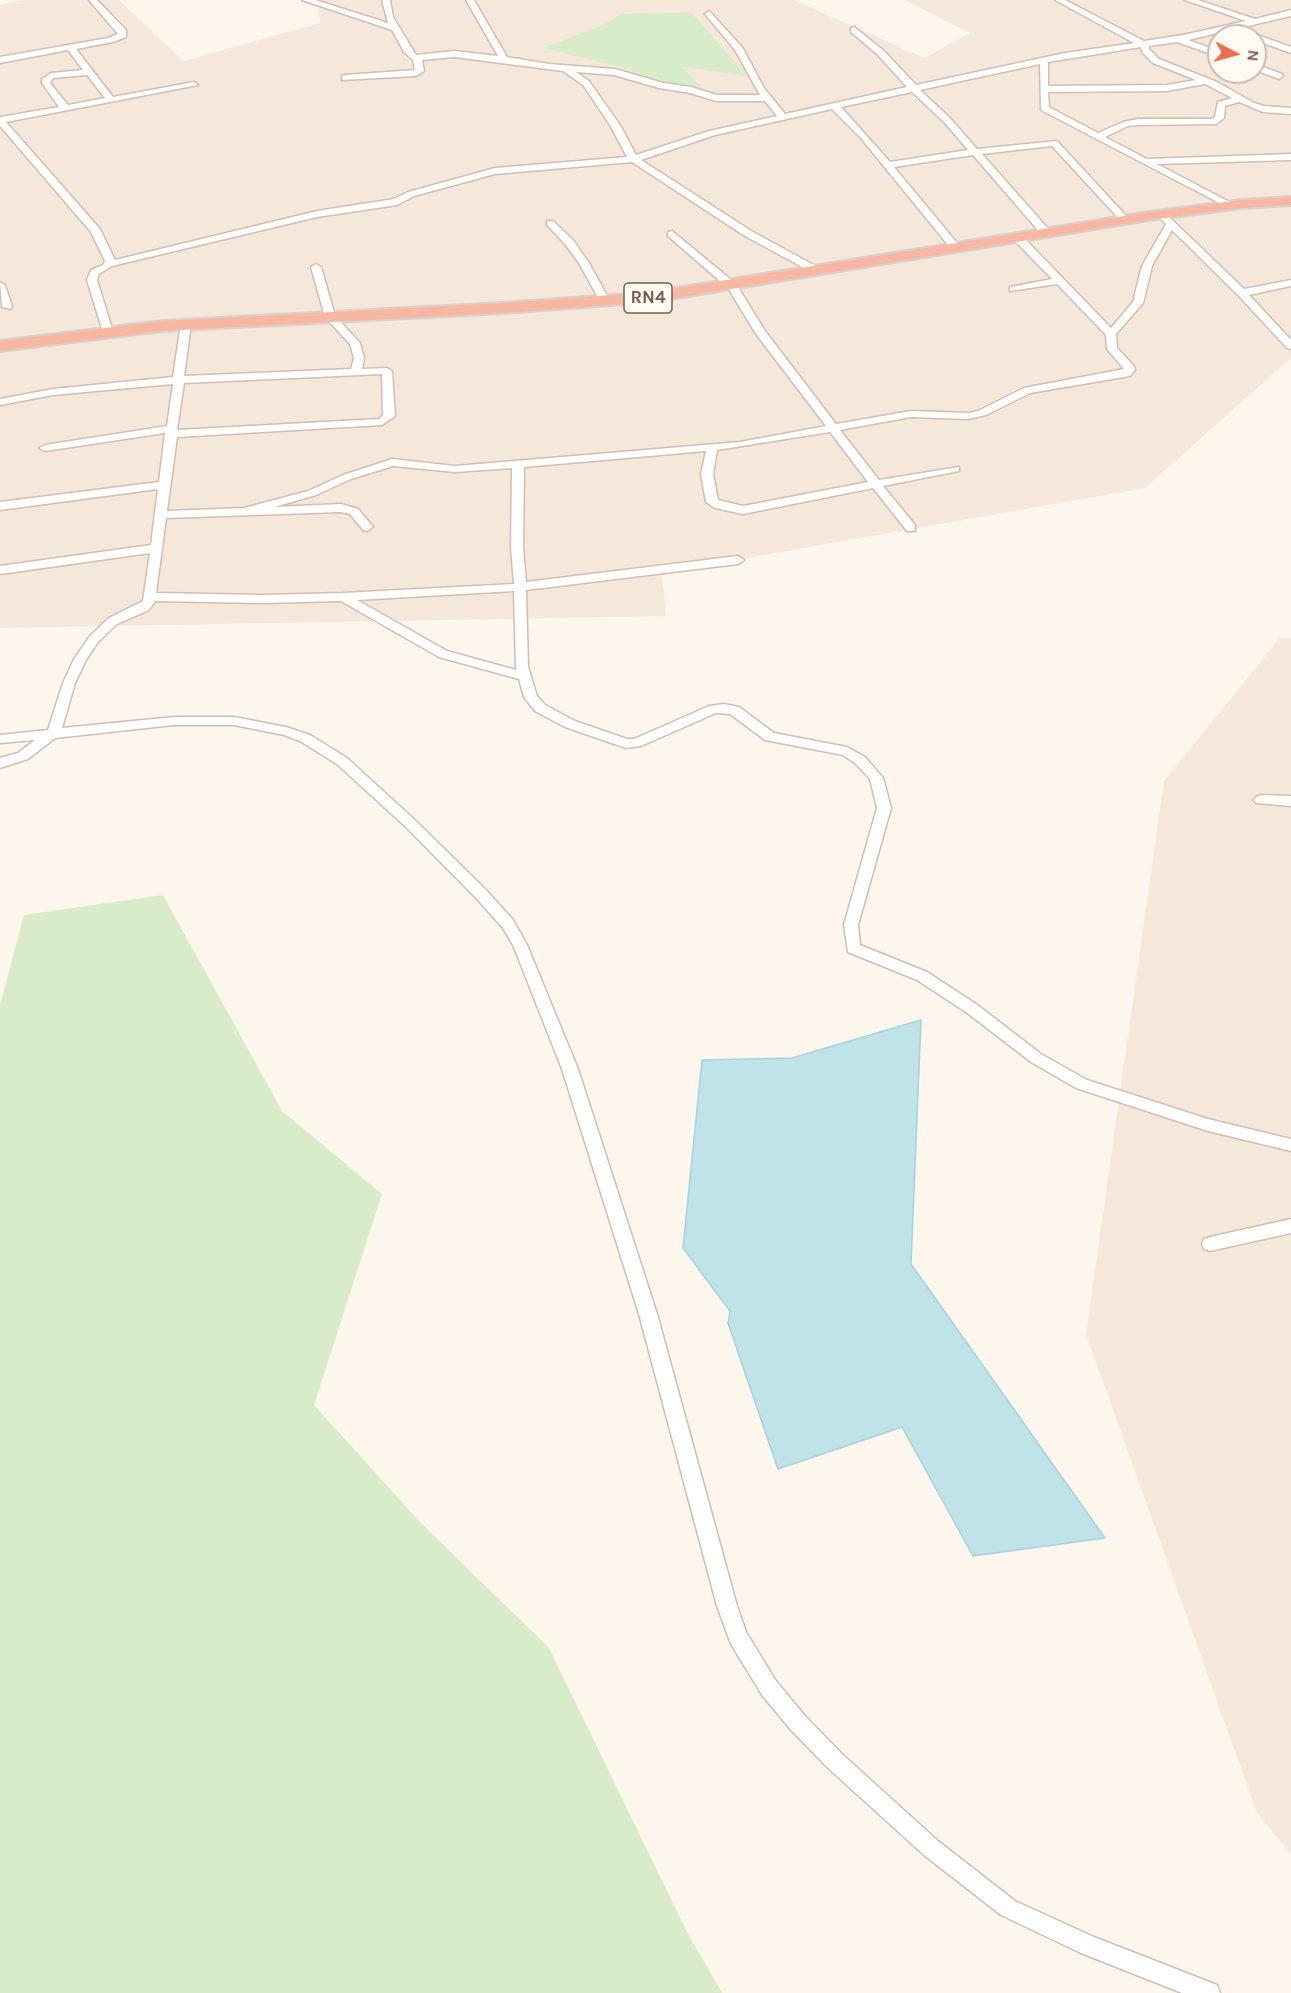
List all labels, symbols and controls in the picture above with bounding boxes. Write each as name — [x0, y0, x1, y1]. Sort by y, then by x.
north arrow — [1207, 24, 1267, 84]
text: N — [1243, 49, 1263, 62]
road number: RN4 — [624, 283, 672, 313]

